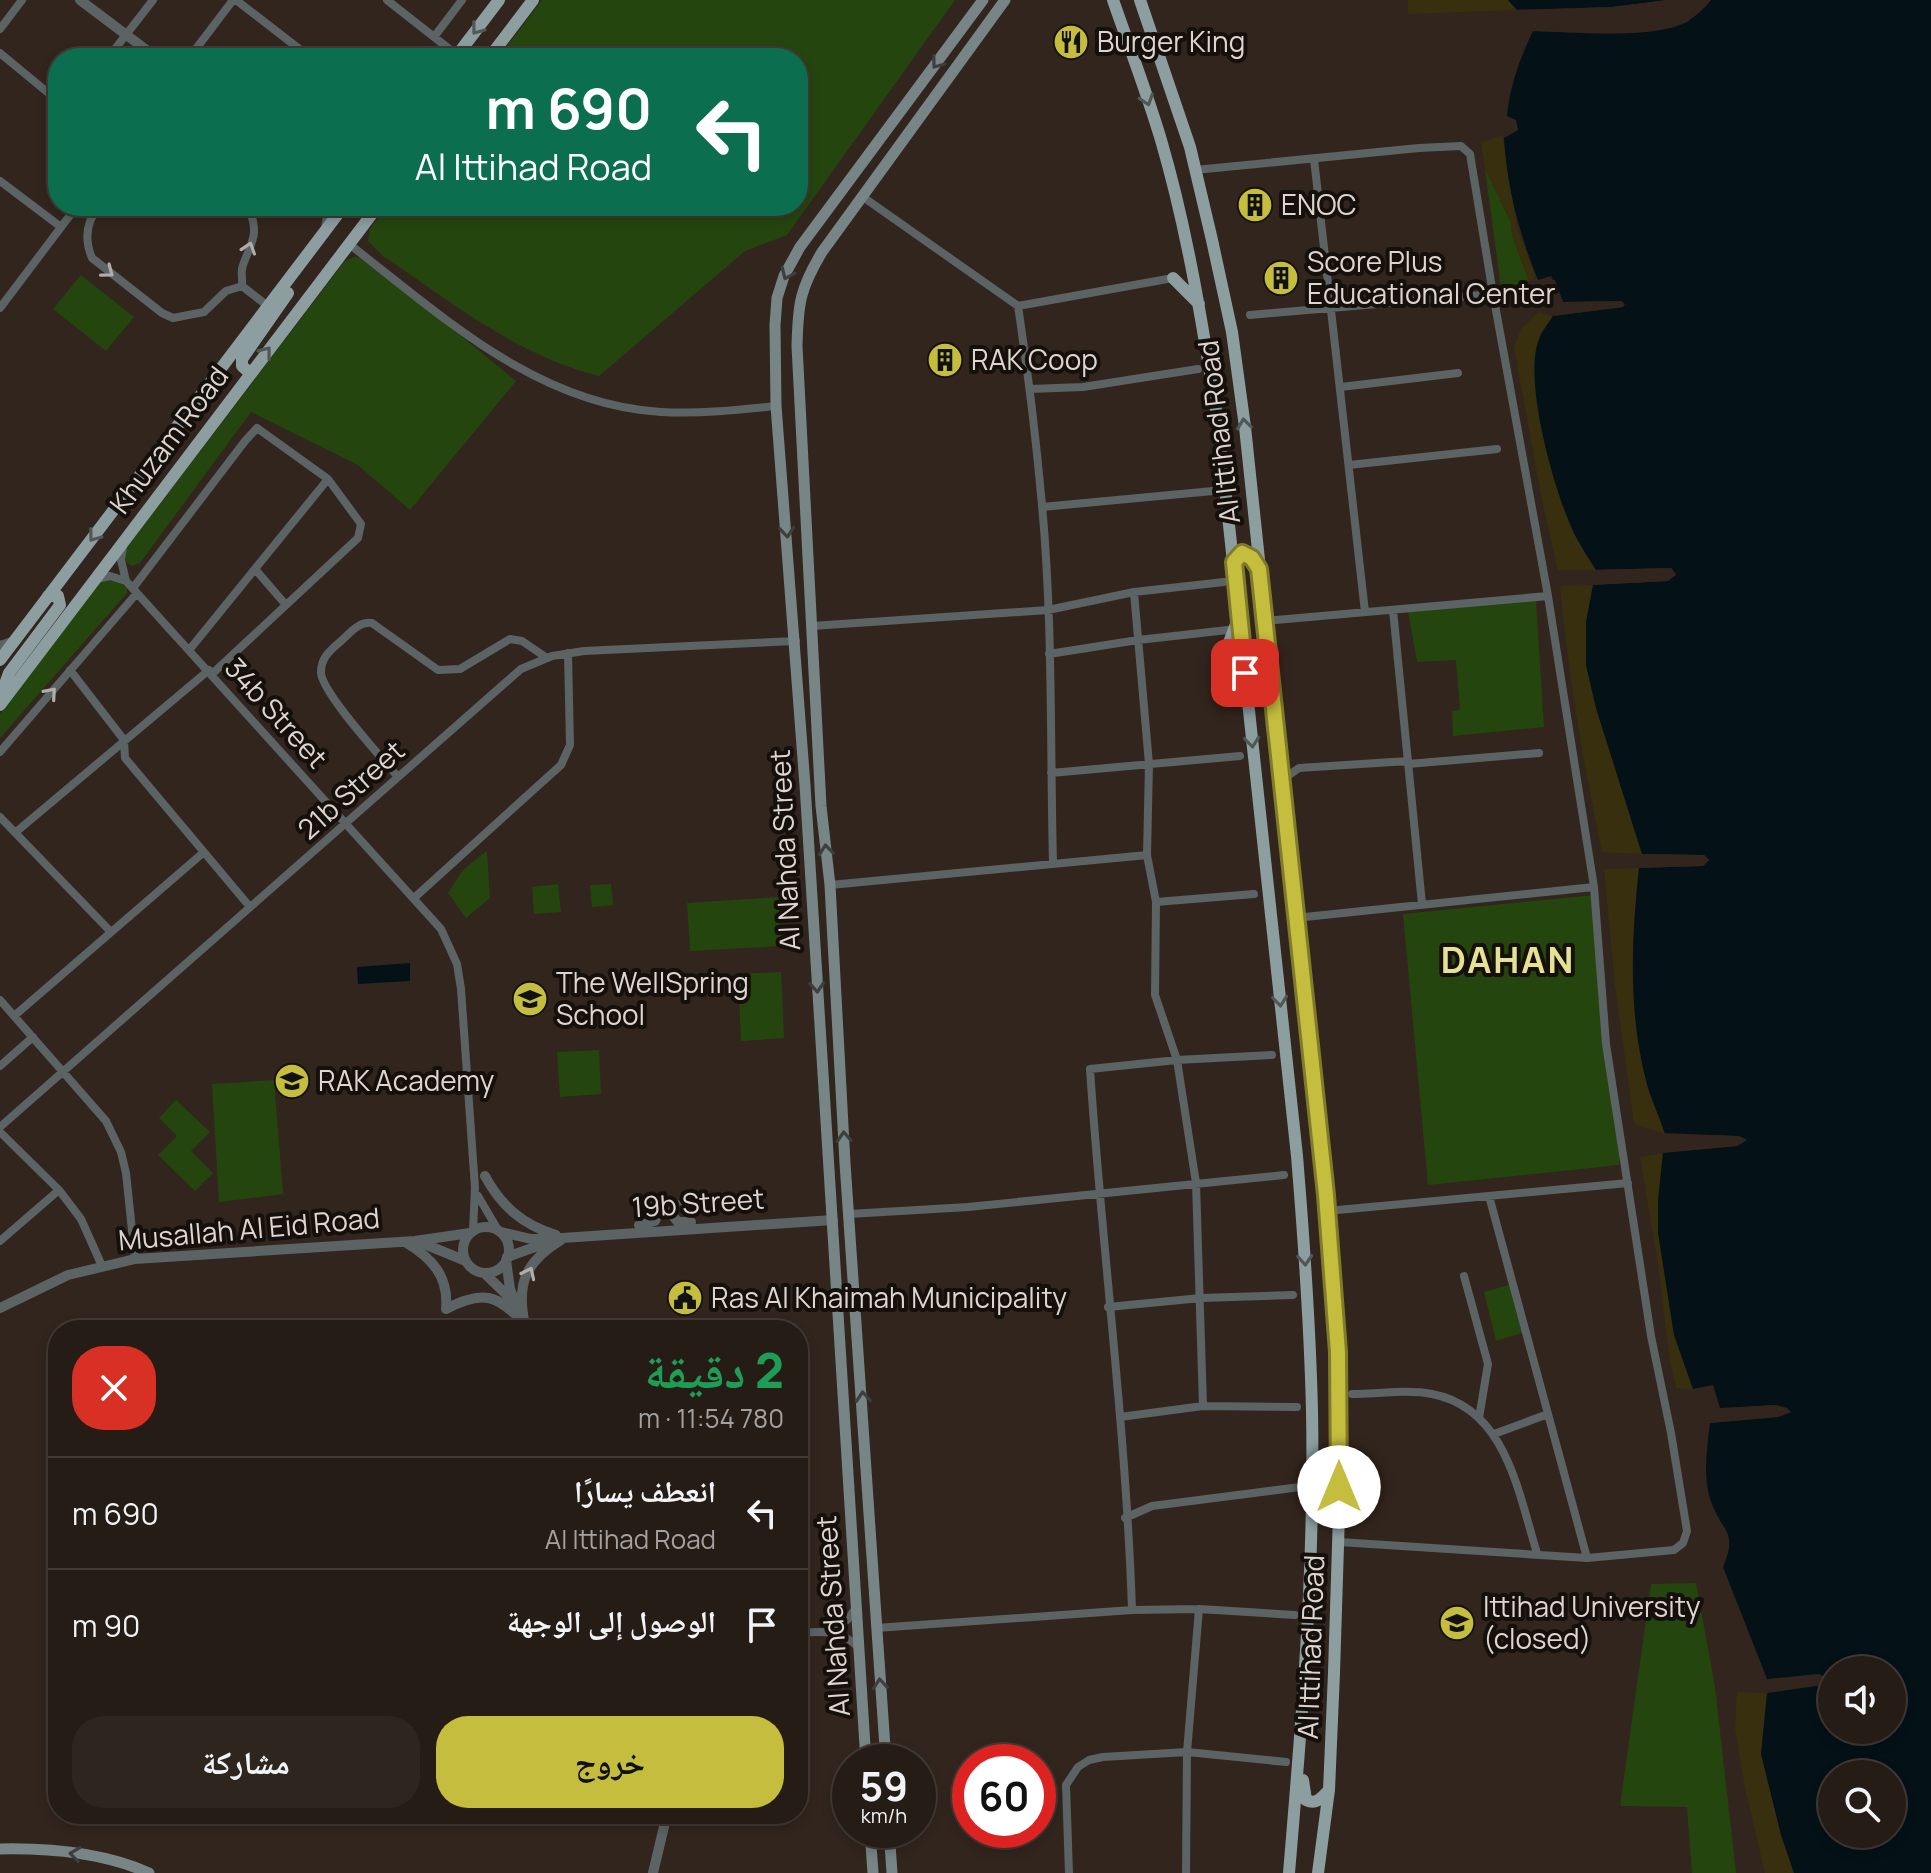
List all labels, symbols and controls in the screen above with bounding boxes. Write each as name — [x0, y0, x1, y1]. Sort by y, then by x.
one-way arrow — [472, 20, 486, 35]
place label: Burger King — [1097, 22, 1245, 60]
restaurant icon: Burger King — [1052, 23, 1090, 61]
one-way arrow — [932, 54, 946, 68]
text: 690 m — [485, 69, 652, 146]
icon: left — [680, 80, 784, 184]
one-way arrow — [1138, 93, 1154, 107]
text: Al Ittihad Road — [415, 142, 652, 191]
place label: ENOC — [1281, 185, 1356, 223]
building icon: ENOC — [1236, 186, 1274, 224]
one-way arrow — [240, 242, 256, 256]
place label: Score Plus Educational Center — [1307, 242, 1556, 312]
building icon: Score Plus Educational Center — [1262, 259, 1300, 297]
one-way arrow — [99, 263, 114, 277]
one-way arrow — [780, 266, 796, 280]
street label: Al Ittihad Road — [1188, 338, 1248, 526]
place label: RAK Coop — [971, 340, 1098, 378]
building icon: RAK Coop — [926, 341, 964, 379]
one-way arrow — [257, 346, 271, 361]
street label: Khuzam Road — [100, 358, 236, 521]
one-way arrow — [1236, 417, 1253, 430]
one-way arrow — [778, 526, 795, 539]
one-way arrow — [90, 527, 104, 542]
pin — [1211, 639, 1279, 707]
street label: 34b Street — [217, 649, 336, 776]
icon: arrive — [1223, 651, 1267, 695]
one-way arrow — [41, 688, 56, 702]
street label: 21b Street — [289, 731, 412, 847]
one-way arrow — [1244, 736, 1261, 749]
street label: Al Nahda Street — [760, 749, 808, 952]
one-way arrow — [818, 843, 835, 856]
district label: DAHAN — [1441, 935, 1575, 984]
place label: The WellSpring School — [556, 963, 749, 1033]
school or university icon: The WellSpring School — [511, 980, 549, 1018]
one-way arrow — [808, 981, 825, 994]
one-way arrow — [1271, 995, 1288, 1008]
place label: RAK Academy — [318, 1061, 494, 1099]
school or university icon: RAK Academy — [273, 1062, 311, 1100]
one-way arrow — [836, 1130, 853, 1143]
street label: 19b Street — [630, 1178, 765, 1226]
street label: Musallah Al Eid Road — [117, 1198, 381, 1258]
one-way arrow — [1296, 1253, 1313, 1266]
one-way arrow — [519, 1267, 534, 1282]
place label: Ras Al Khaimah Municipality — [711, 1278, 1067, 1316]
public building icon: Ras Al Khaimah Municipality — [666, 1279, 704, 1317]
text: 2 دقيقة — [645, 1337, 784, 1402]
button: close — [72, 1346, 156, 1430]
one-way arrow — [855, 1390, 872, 1403]
text: 780 m · 11:54 — [638, 1400, 784, 1436]
position arrow — [1297, 1445, 1381, 1529]
text: انعطف يسارًا — [574, 1470, 716, 1511]
icon: left — [740, 1491, 784, 1535]
text: 690 m — [72, 1493, 159, 1534]
street label: Al Nahda Street — [806, 1514, 858, 1718]
text: Al Ittihad Road — [545, 1521, 716, 1557]
street label: Al Ittihad Road — [1288, 1554, 1332, 1740]
place label: Ittihad University (closed) — [1483, 1587, 1701, 1657]
text: الوصول إلى الوجهة — [507, 1600, 716, 1641]
icon: arrive — [740, 1603, 784, 1647]
school or university icon: Ittihad University (closed) — [1438, 1604, 1476, 1642]
text: 90 m — [72, 1605, 140, 1646]
map controls — [1818, 1656, 1906, 1848]
button: sound — [1818, 1656, 1906, 1744]
one-way arrow — [872, 1677, 889, 1690]
button: مشاركة — [72, 1716, 420, 1808]
button: خروج — [436, 1716, 784, 1808]
speed limit sign: 60 — [952, 1744, 1056, 1848]
text: 59 — [860, 1758, 908, 1813]
button: search — [1818, 1760, 1906, 1848]
text: km/h — [861, 1802, 907, 1829]
one-way arrow — [69, 1846, 82, 1863]

